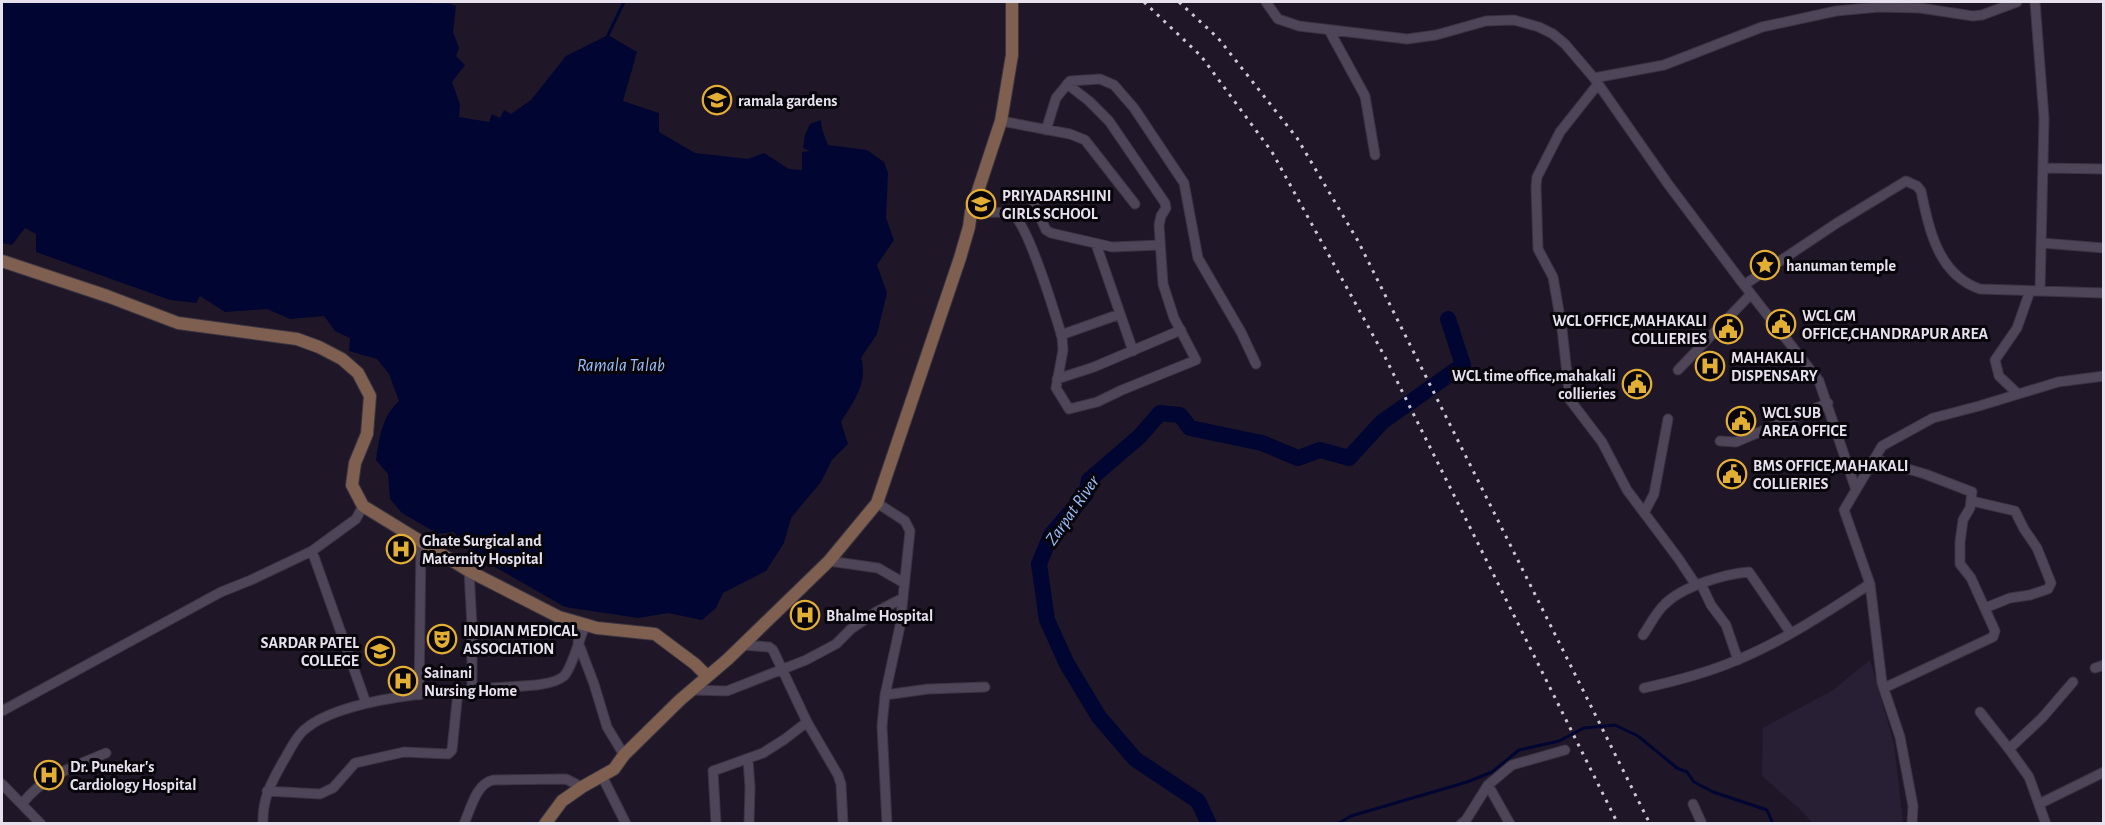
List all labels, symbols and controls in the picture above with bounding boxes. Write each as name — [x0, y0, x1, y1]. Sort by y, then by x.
school or university icon: ramala gardens — [701, 84, 733, 116]
place label: ramala gardens — [738, 93, 838, 109]
school or university icon: PRIYADARSHINI GIRLS SCHOOL — [965, 188, 997, 220]
place label: PRIYADARSHINI GIRLS SCHOOL — [1002, 188, 1112, 222]
place icon: hanuman temple — [1749, 249, 1781, 281]
place label: hanuman temple — [1786, 258, 1896, 274]
public building icon: WCL GM OFFICE,CHANDRAPUR AREA — [1765, 308, 1797, 340]
place label: WCL GM OFFICE,CHANDRAPUR AREA — [1802, 308, 1989, 342]
place label: WCL OFFICE,MAHAKALI COLLIERIES — [1552, 313, 1707, 347]
public building icon: WCL OFFICE,MAHAKALI COLLIERIES — [1712, 313, 1744, 345]
hospital icon: MAHAKALI DISPENSARY — [1694, 350, 1726, 382]
place label: MAHAKALI DISPENSARY — [1731, 350, 1818, 384]
water label: Ramala Talab — [577, 357, 665, 375]
place label: WCL time office,mahakali collieries — [1452, 368, 1616, 402]
public building icon: WCL time office,mahakali collieries — [1621, 368, 1653, 400]
public building icon: WCL SUB AREA OFFICE — [1725, 405, 1757, 437]
place label: WCL SUB AREA OFFICE — [1762, 405, 1847, 439]
public building icon: BMS OFFICE,MAHAKALI COLLIERIES — [1716, 458, 1748, 490]
place label: BMS OFFICE,MAHAKALI COLLIERIES — [1753, 458, 1909, 492]
water label: Zarpat River — [1043, 472, 1104, 548]
hospital icon: Ghate Surgical and Maternity Hospital — [385, 533, 417, 565]
place label: Ghate Surgical and Maternity Hospital — [422, 533, 543, 568]
hospital icon: Bhalme Hospital — [789, 599, 821, 631]
place label: Bhalme Hospital — [826, 608, 933, 624]
theatre icon: INDIAN MEDICAL ASSOCIATION — [426, 623, 458, 655]
place label: INDIAN MEDICAL ASSOCIATION — [463, 623, 578, 657]
place label: SARDAR PATEL COLLEGE — [261, 635, 359, 669]
school or university icon: SARDAR PATEL COLLEGE — [364, 635, 396, 667]
hospital icon: Sainani Nursing Home — [387, 665, 419, 697]
place label: Sainani Nursing Home — [424, 665, 518, 699]
hospital icon: Dr. Punekar's Cardiology Hospital — [33, 759, 65, 791]
place label: Dr. Punekar's Cardiology Hospital — [70, 759, 196, 794]

